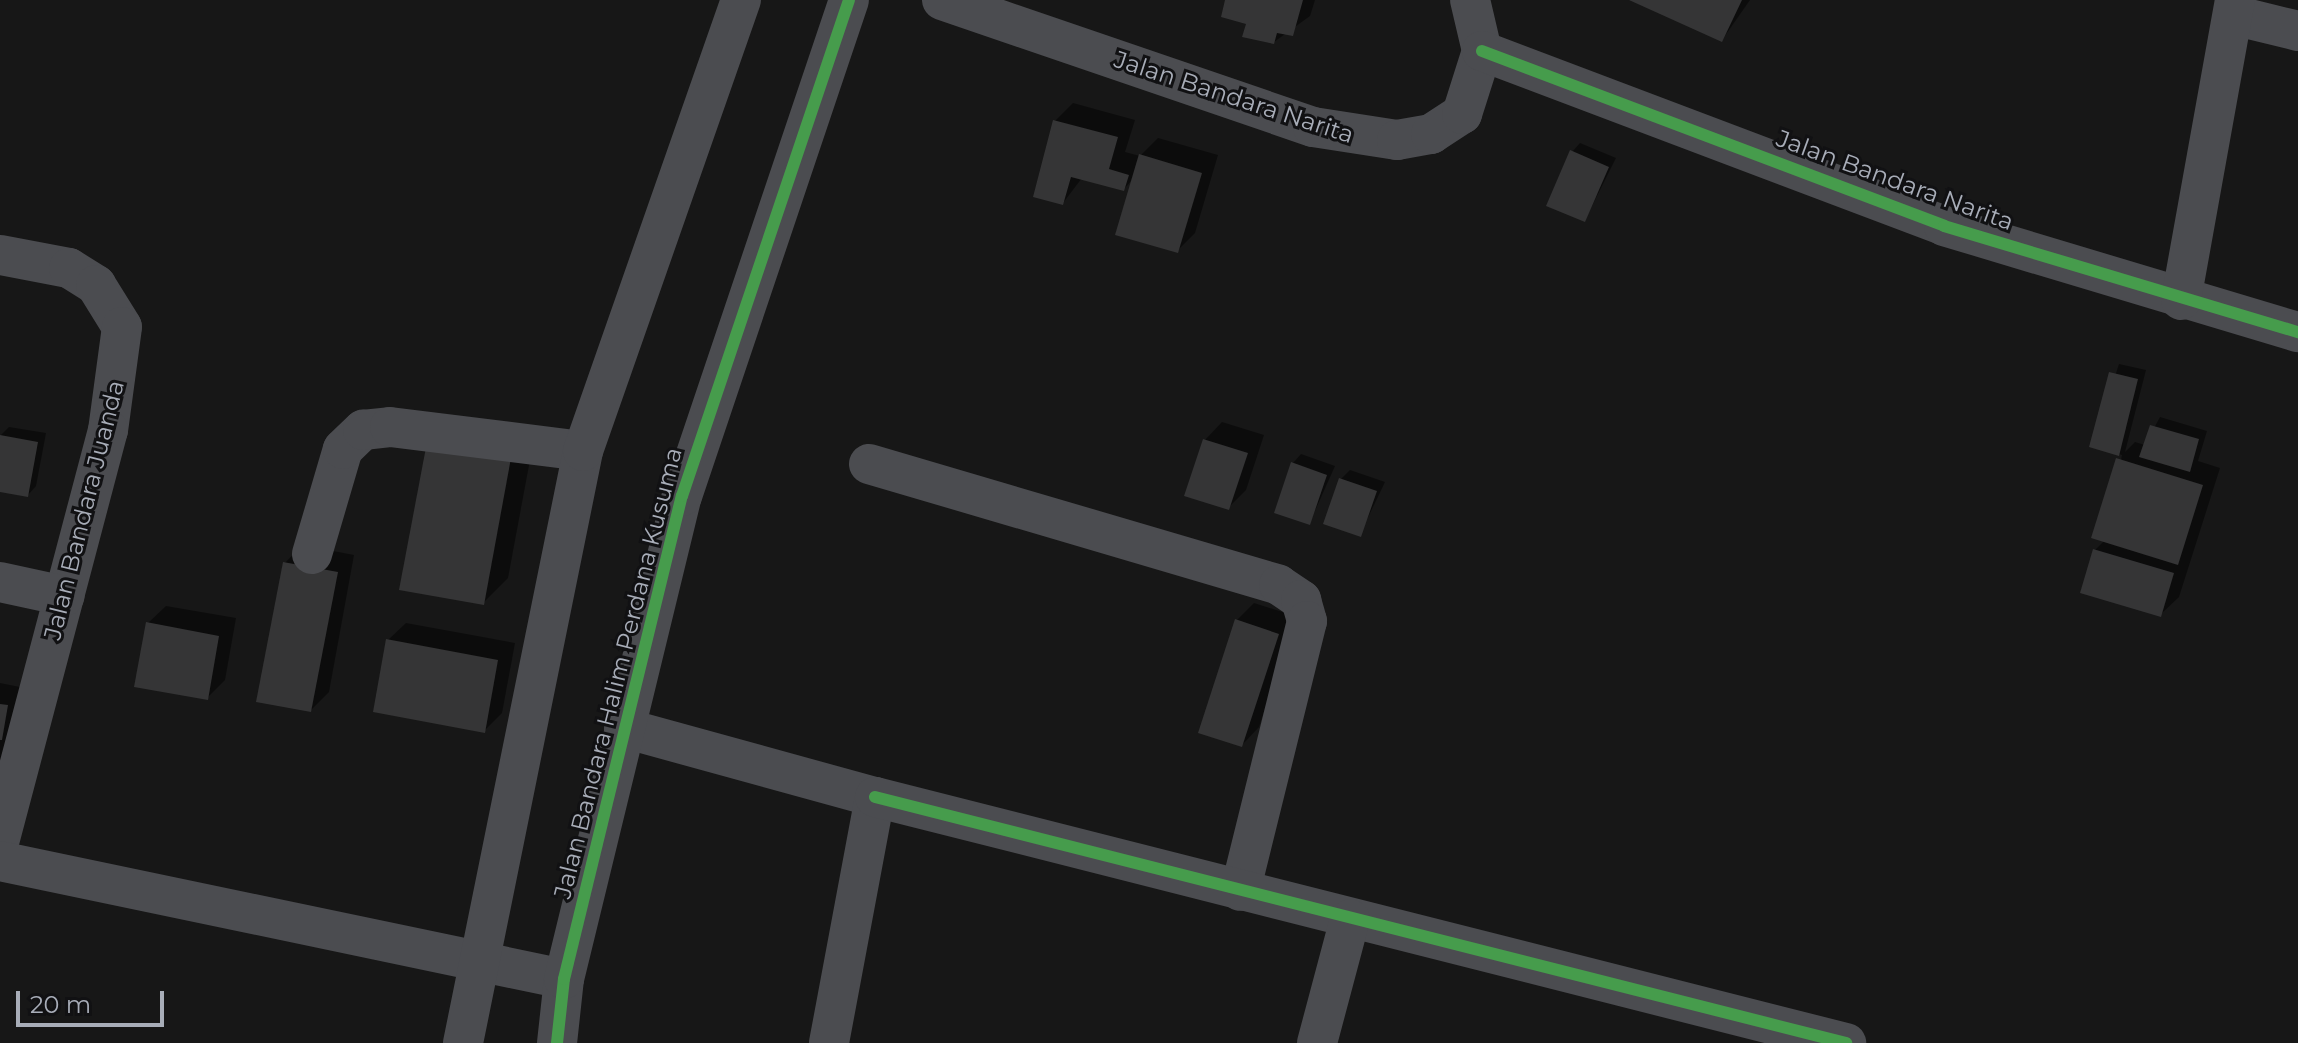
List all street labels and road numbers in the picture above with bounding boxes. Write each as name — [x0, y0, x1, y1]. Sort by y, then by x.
street label: Jalan Bandara Narita — [1111, 45, 1357, 149]
street label: Jalan Bandara Narita — [1773, 124, 2017, 236]
street label: Jalan Bandara Juanda — [38, 377, 130, 643]
street label: Jalan Bandara Halim Perdana Kusuma — [548, 445, 688, 901]

